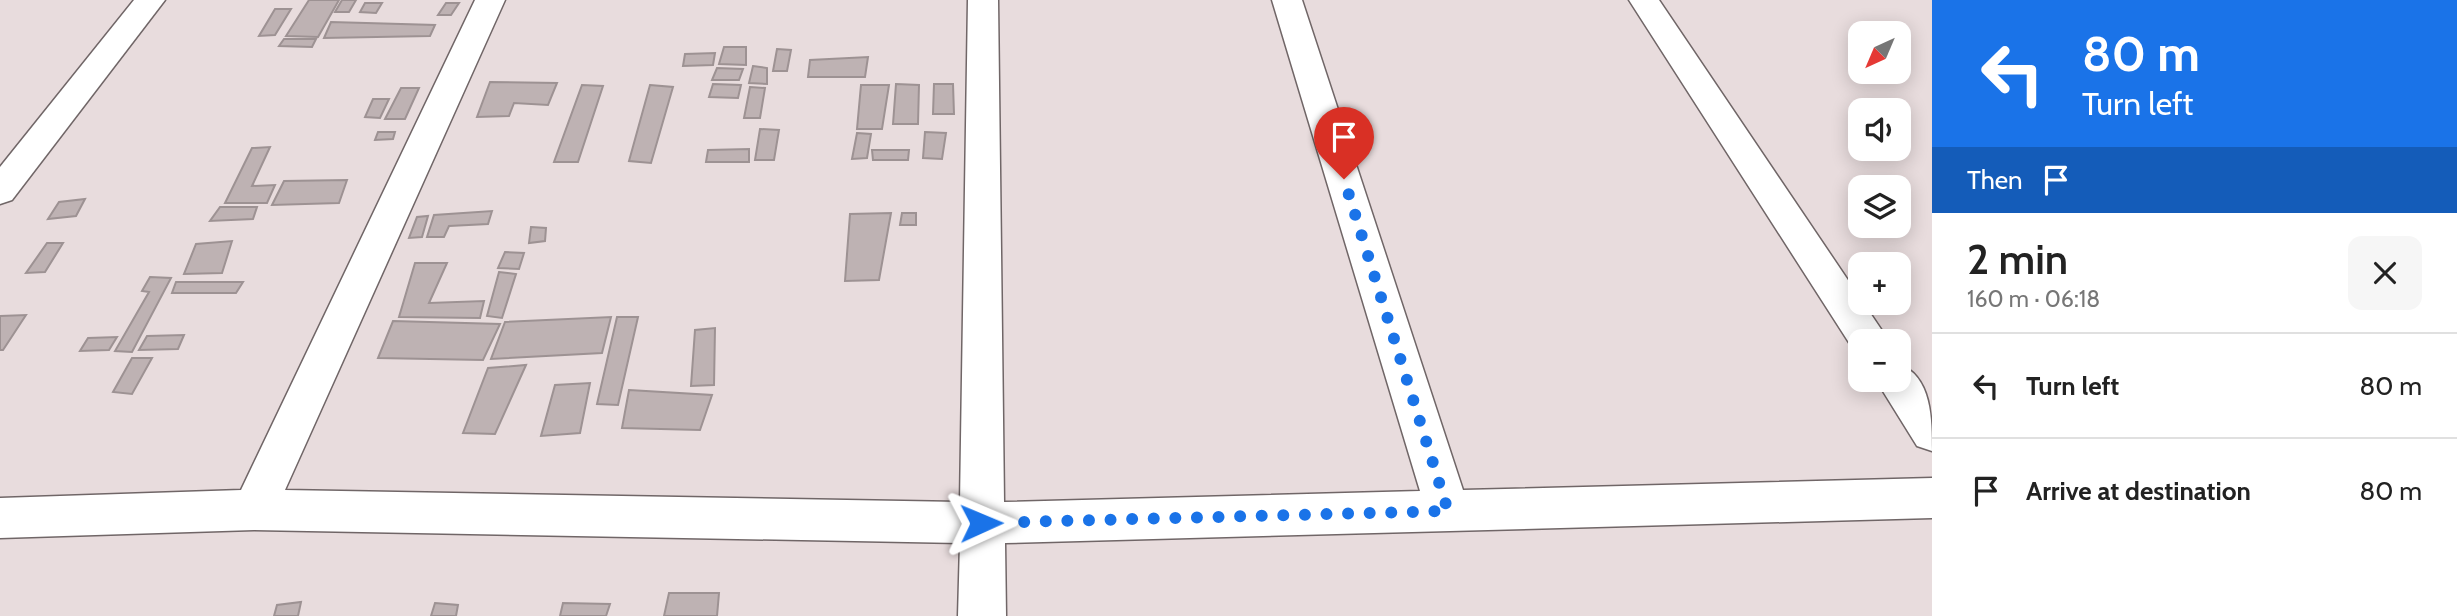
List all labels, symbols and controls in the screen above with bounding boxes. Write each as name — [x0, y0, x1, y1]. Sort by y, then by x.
north arrow — [1848, 21, 1911, 84]
map controls — [1848, 21, 1911, 392]
text: 80 m — [2082, 24, 2200, 83]
icon: left — [1967, 28, 2058, 119]
text: Turn left — [2082, 84, 2193, 123]
button: sound — [1848, 98, 1911, 161]
pin — [1314, 107, 1374, 179]
icon: arrive — [1325, 118, 1363, 156]
icon: arrive — [2037, 161, 2075, 199]
text: Then — [1967, 164, 2023, 196]
button: layers — [1848, 175, 1911, 238]
text: 2 min — [1967, 233, 2068, 285]
button: close — [2348, 236, 2422, 310]
button: + — [1848, 252, 1911, 315]
text: 160 m · 06:18 — [1967, 285, 2100, 313]
button: − — [1848, 329, 1911, 392]
icon: left — [1967, 367, 2005, 405]
text: Turn left — [2026, 370, 2119, 402]
text: 80 m — [2359, 370, 2422, 402]
icon: arrive — [1967, 472, 2005, 510]
text: Arrive at destination — [2026, 475, 2251, 507]
text: 80 m — [2359, 475, 2422, 507]
position arrow — [944, 486, 1018, 560]

